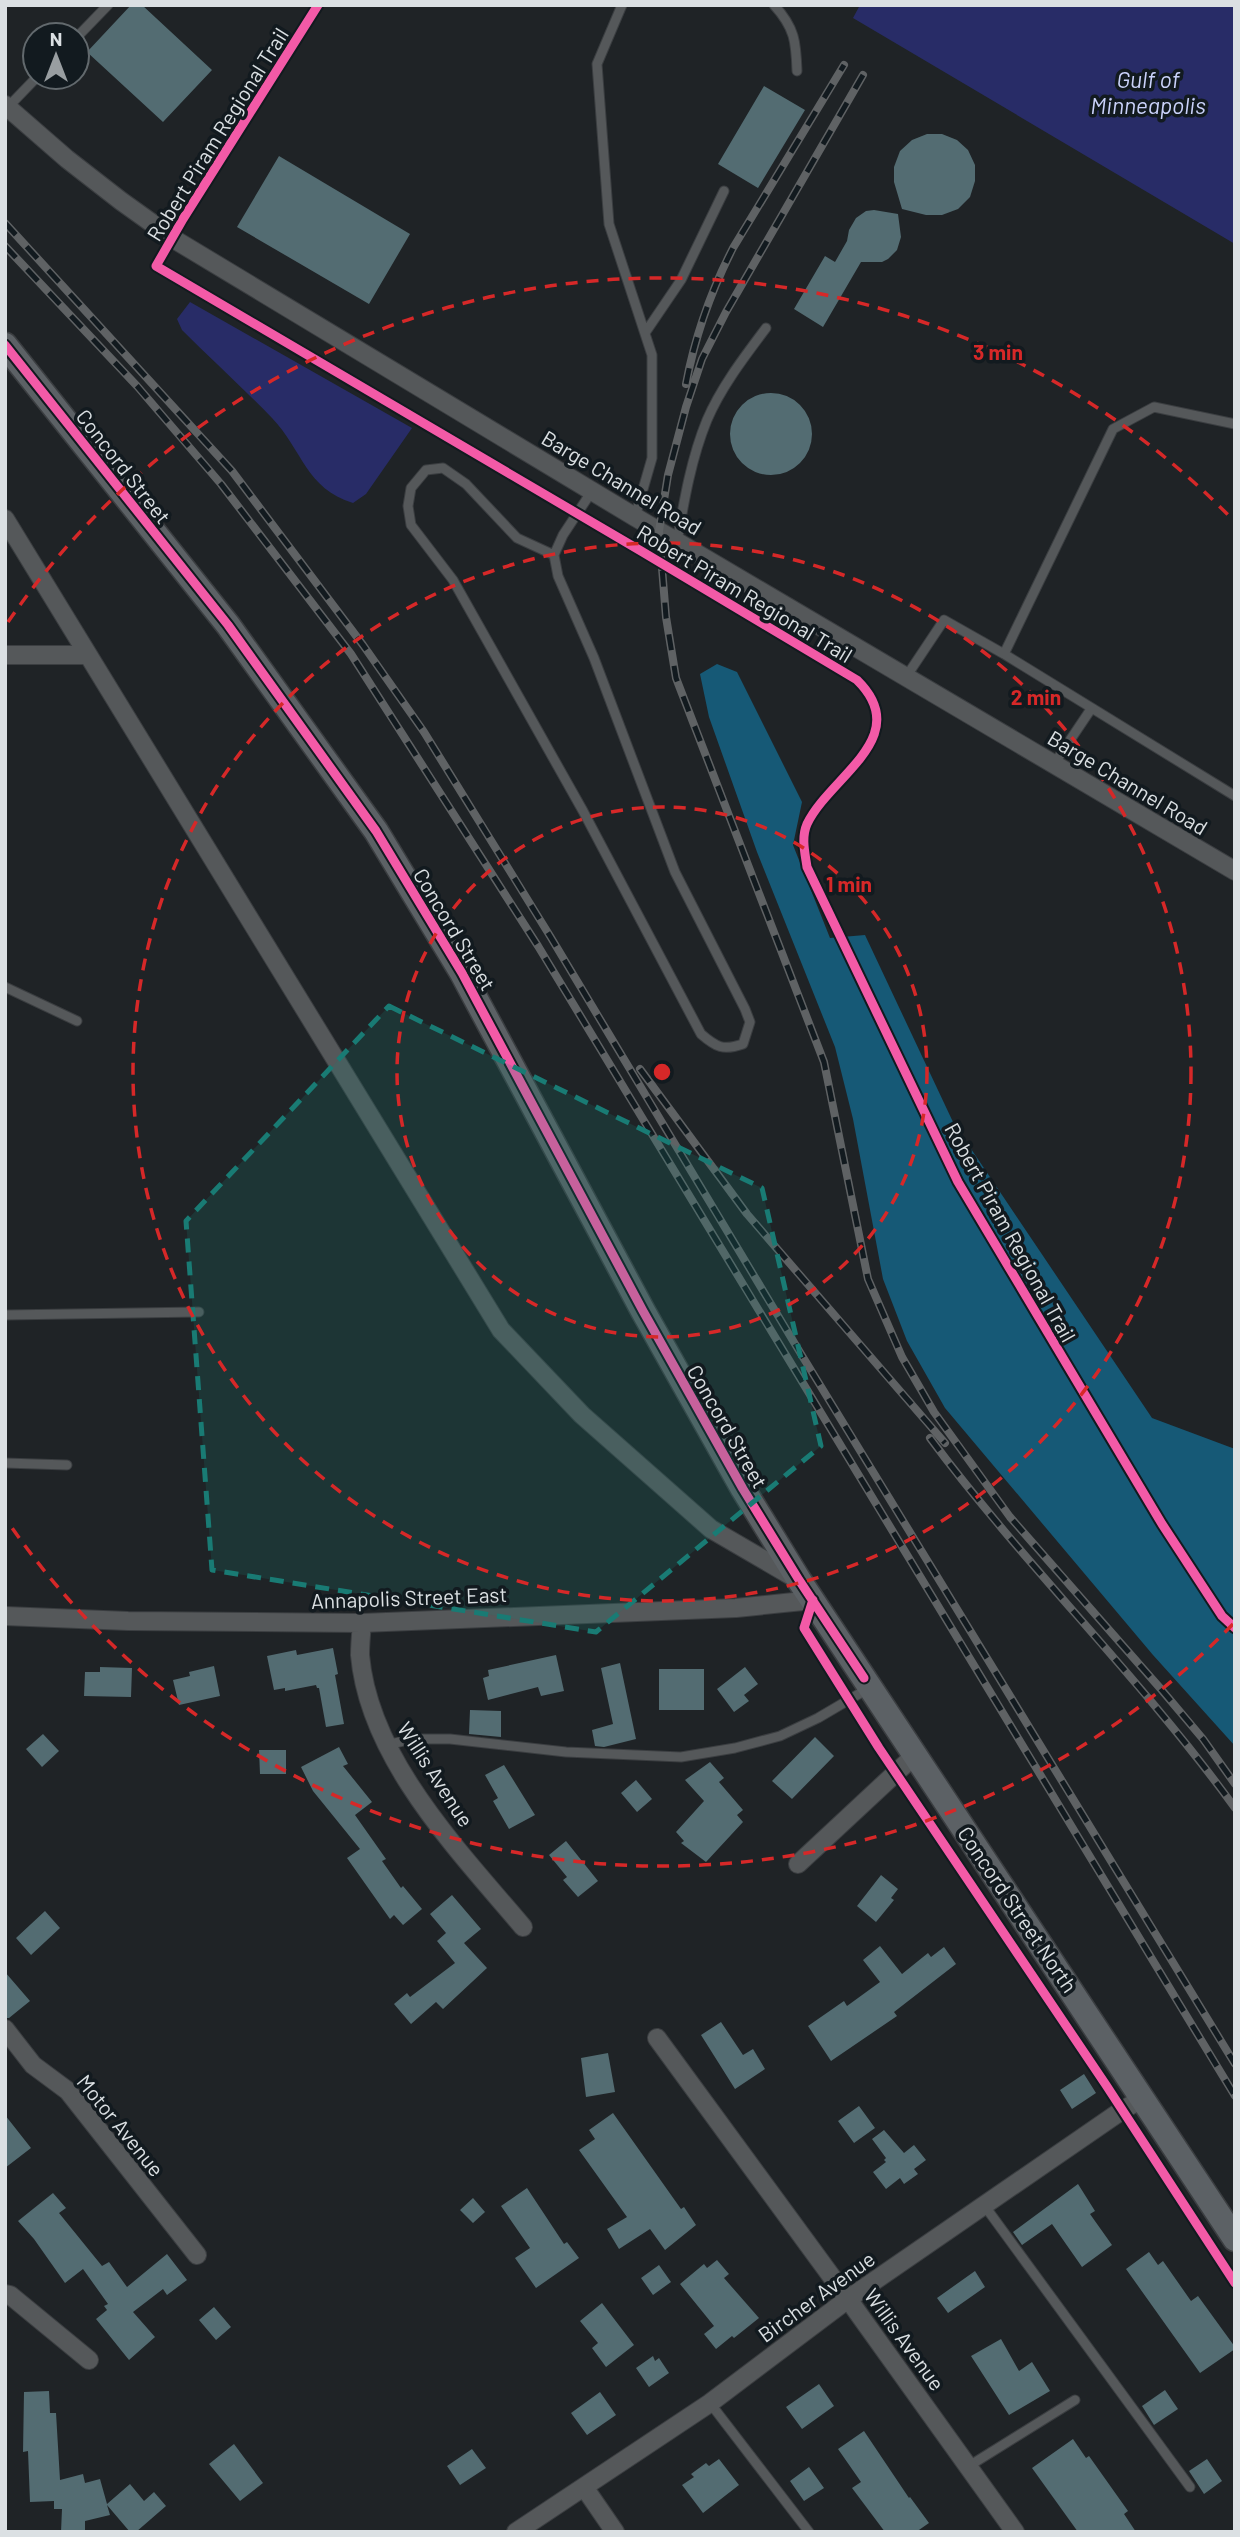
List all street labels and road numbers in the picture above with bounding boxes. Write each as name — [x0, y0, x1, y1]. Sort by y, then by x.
street label: Robert Piram Regional Trail — [141, 23, 293, 245]
street label: Concord Street — [72, 404, 176, 528]
street label: Barge Channel Road — [538, 424, 706, 540]
street label: Robert Piram Regional Trail — [633, 519, 857, 667]
street label: Barge Channel Road — [1044, 724, 1212, 840]
street label: Concord Street — [409, 863, 501, 995]
street label: Robert Piram Regional Trail — [940, 1118, 1082, 1346]
street label: Concord Street — [683, 1360, 773, 1492]
street label: Annapolis Street East — [311, 1581, 507, 1613]
street label: Willis Avenue — [393, 1717, 479, 1831]
street label: Concord Street North — [953, 1821, 1083, 1997]
street label: Motor Avenue — [72, 2069, 170, 2181]
street label: Bircher Avenue — [753, 2245, 879, 2347]
street label: Willis Avenue — [860, 2283, 950, 2395]

